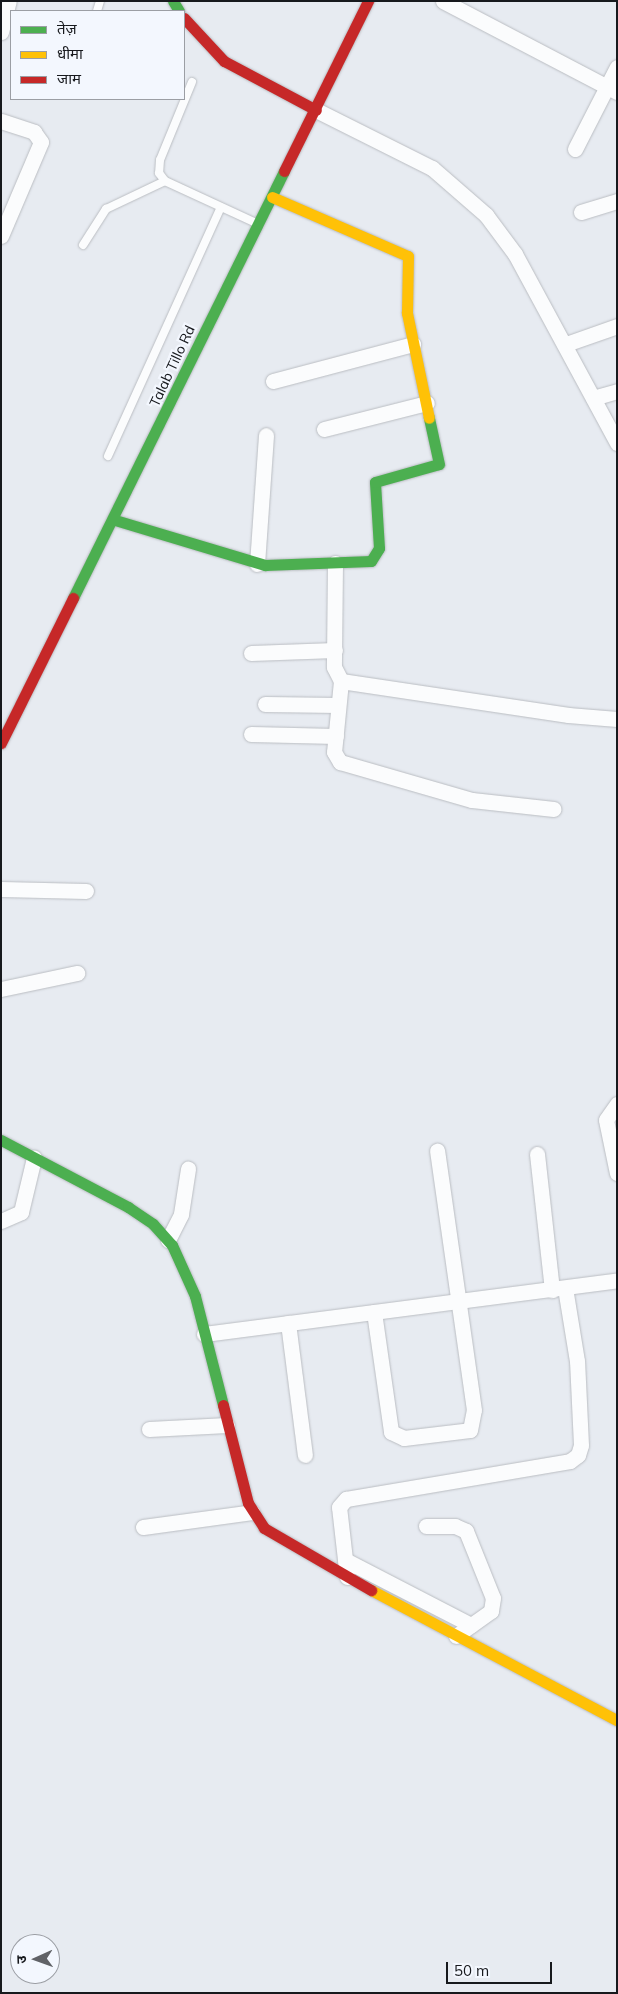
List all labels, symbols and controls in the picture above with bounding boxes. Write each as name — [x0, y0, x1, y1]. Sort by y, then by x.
legend — [10, 10, 185, 100]
text: तेज़ — [57, 19, 77, 38]
text: धीमा — [57, 44, 83, 63]
text: जाम — [57, 69, 81, 88]
street label: Talab Tillo Rd — [146, 323, 198, 409]
north arrow — [10, 1934, 60, 1984]
scale bar — [448, 1952, 554, 1984]
text: उ — [12, 1955, 30, 1964]
text: 50 m — [454, 1961, 489, 1980]

